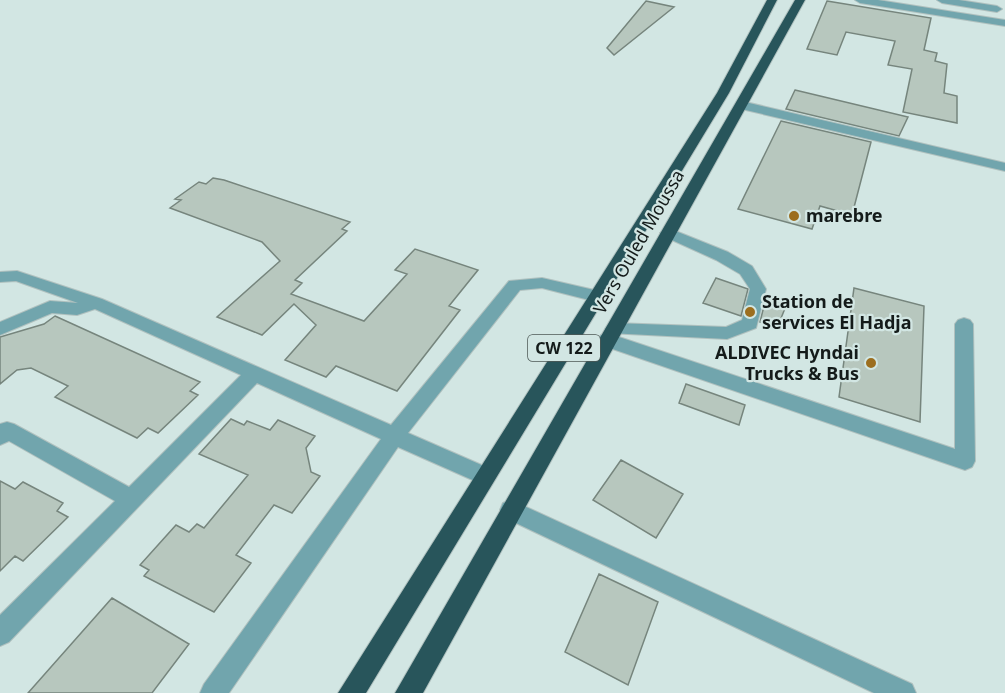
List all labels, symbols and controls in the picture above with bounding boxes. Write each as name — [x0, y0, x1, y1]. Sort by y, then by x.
street label: Vers Ouled Moussa — [587, 165, 689, 318]
place label: marebre — [806, 203, 883, 227]
marker: marebre — [787, 209, 801, 223]
place label: Station de services El Hadja — [762, 289, 911, 334]
marker: Station de services El Hadja — [743, 305, 757, 319]
road number: CW 122 — [528, 335, 600, 361]
place label: ALDIVEC Hyndai Trucks & Bus — [715, 340, 859, 385]
marker: ALDIVEC Hyndai Trucks & Bus — [864, 356, 878, 370]

